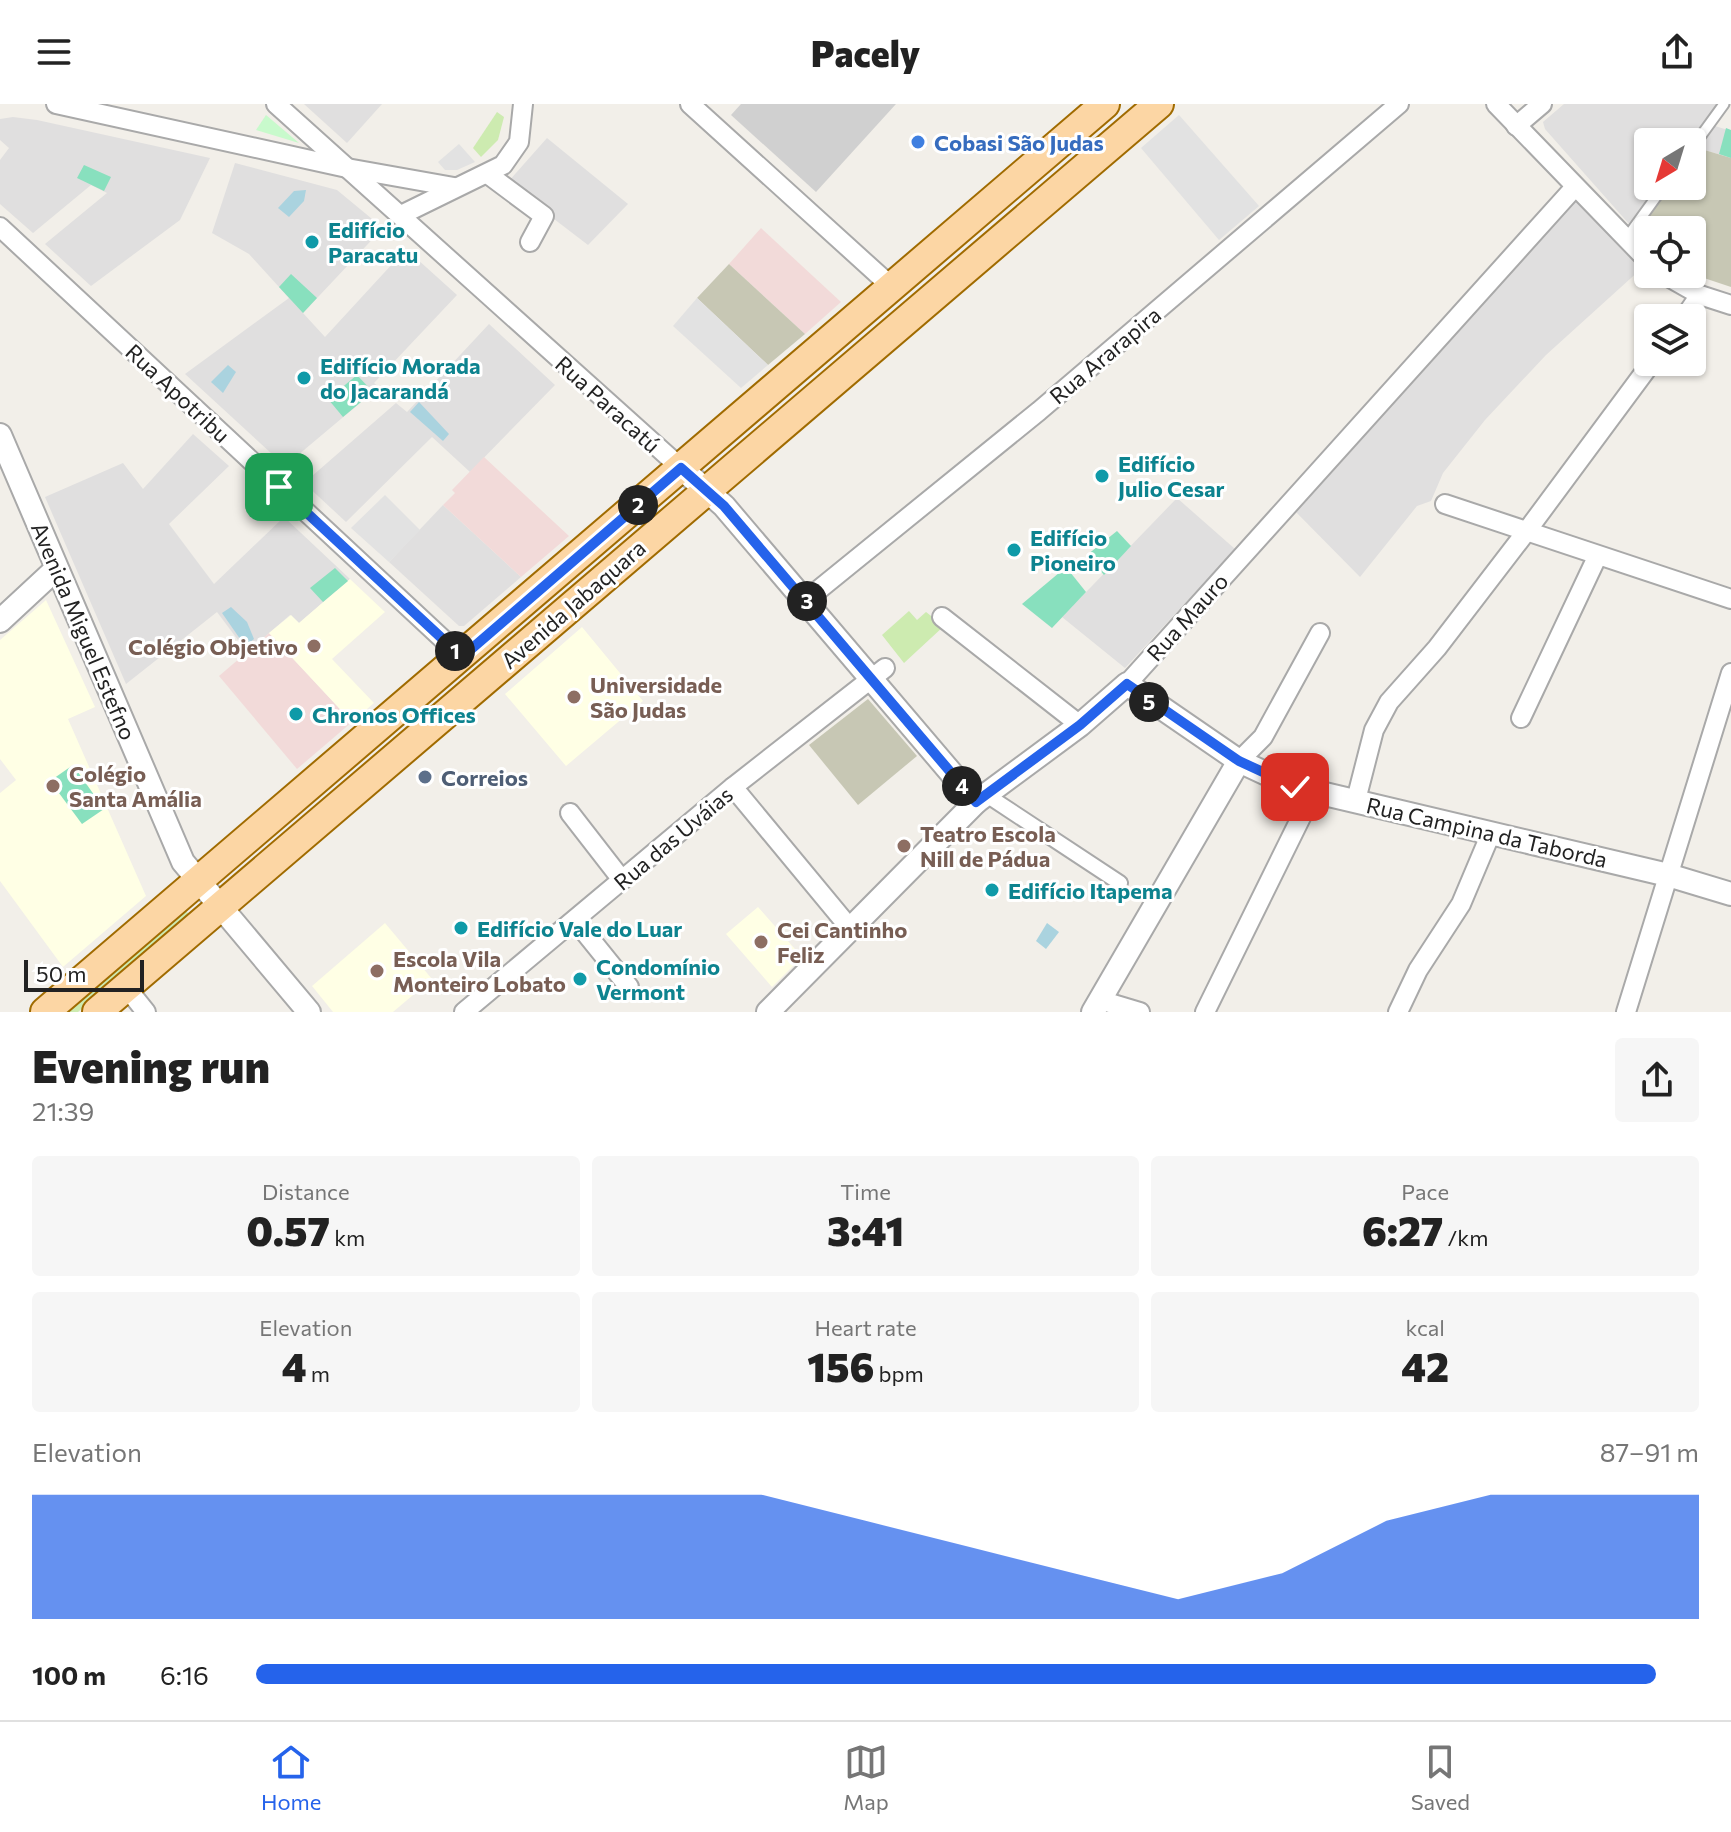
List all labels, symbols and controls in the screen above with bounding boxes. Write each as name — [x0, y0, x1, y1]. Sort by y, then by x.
icon: menu — [32, 30, 76, 74]
text: Pacely — [811, 30, 920, 74]
icon: share — [1655, 30, 1699, 74]
north arrow — [1634, 128, 1706, 200]
map controls — [1634, 128, 1706, 376]
place label: Cobasi São Judas — [934, 129, 1104, 156]
marker: Cobasi São Judas — [909, 133, 927, 151]
place label: Edifício Paracatu — [328, 216, 418, 268]
button: locate — [1634, 216, 1706, 288]
marker: Edifício Paracatu — [303, 233, 321, 251]
street label: Rua Ararapira — [1044, 301, 1166, 409]
button: layers — [1634, 304, 1706, 376]
street label: Rua Apotribu — [120, 338, 236, 448]
street label: Rua Paracatú — [550, 350, 666, 458]
place label: Edifício Morada do Jacarandá — [320, 352, 481, 404]
marker: Edifício Morada do Jacarandá — [295, 369, 313, 387]
place label: Edifício Julio Cesar — [1118, 450, 1225, 502]
pin — [245, 453, 313, 521]
icon: arrive — [257, 465, 301, 509]
marker: Edifício Julio Cesar — [1093, 467, 1111, 485]
pin: 2 — [618, 485, 658, 525]
text: 2 — [632, 491, 644, 518]
street label: Avenida Miguel Estefno — [26, 518, 142, 744]
place label: Edifício Pioneiro — [1030, 524, 1116, 576]
street label: Avenida Jabaquara — [495, 534, 651, 674]
marker: Edifício Pioneiro — [1005, 541, 1023, 559]
street label: Rua Mauro — [1141, 568, 1233, 666]
pin: 3 — [787, 581, 827, 621]
text: 3 — [801, 587, 813, 614]
pin: 1 — [435, 631, 475, 671]
place label: Colégio Objetivo — [128, 633, 298, 660]
marker: Colégio Objetivo — [305, 637, 323, 655]
text: 1 — [450, 637, 460, 664]
place label: Universidade São Judas — [590, 671, 722, 723]
pin: 5 — [1129, 682, 1169, 722]
marker: Universidade São Judas — [565, 688, 583, 706]
text: 5 — [1143, 688, 1155, 715]
place label: Chronos Offices — [312, 701, 476, 728]
marker: Chronos Offices — [287, 705, 305, 723]
pin — [1261, 753, 1329, 821]
place label: Colégio Santa Amália — [69, 760, 202, 812]
place label: Correios — [441, 764, 528, 791]
icon: check — [1273, 765, 1317, 809]
pin: 4 — [942, 766, 982, 806]
marker: Correios — [416, 768, 434, 786]
text: 4 — [955, 772, 969, 799]
marker: Colégio Santa Amália — [44, 777, 62, 795]
street label: Rua das Uváias — [608, 780, 738, 896]
street label: Rua Campina da Taborda — [1364, 791, 1610, 873]
place label: Teatro Escola Nill de Pádua — [920, 820, 1056, 872]
marker: Teatro Escola Nill de Pádua — [895, 837, 913, 855]
place label: Edifício Itapema — [1008, 877, 1173, 904]
marker: Edifício Itapema — [983, 881, 1001, 899]
place label: Edifício Vale do Luar — [477, 915, 682, 942]
place label: Cei Cantinho Feliz — [777, 916, 907, 968]
marker: Edifício Vale do Luar — [452, 919, 470, 937]
marker: Cei Cantinho Feliz — [752, 933, 770, 951]
place label: Escola Vila Monteiro Lobato — [393, 945, 566, 997]
place label: Condomínio Vermont — [596, 953, 720, 1005]
scale bar — [24, 956, 144, 992]
text: 50 m — [36, 960, 86, 987]
marker: Escola Vila Monteiro Lobato — [368, 962, 386, 980]
marker: Condomínio Vermont — [571, 970, 589, 988]
text: Evening run — [32, 1038, 270, 1092]
button: share — [1615, 1038, 1699, 1122]
text: 21:39 — [32, 1095, 94, 1126]
text: Distance — [262, 1178, 350, 1205]
text: Time — [840, 1178, 891, 1205]
text: Pace — [1401, 1178, 1449, 1205]
text: 0.57 — [246, 1205, 330, 1254]
text: 3:41 — [827, 1205, 904, 1254]
text: 6:27 — [1362, 1205, 1443, 1254]
text: km — [330, 1224, 365, 1251]
text: /km — [1443, 1224, 1488, 1251]
text: Elevation — [259, 1314, 352, 1341]
text: Heart rate — [814, 1314, 917, 1341]
text: kcal — [1405, 1314, 1445, 1341]
text: 4 — [282, 1341, 307, 1390]
text: 156 — [807, 1341, 874, 1390]
text: 42 — [1401, 1341, 1449, 1390]
text: m — [307, 1360, 330, 1387]
text: bpm — [874, 1360, 924, 1387]
text: Elevation — [32, 1436, 142, 1467]
text: 87–91 m — [1600, 1436, 1699, 1467]
text: 100 m — [32, 1659, 106, 1690]
text: 6:16 — [160, 1659, 209, 1690]
tab: Home — [261, 1740, 321, 1815]
tab: Map — [843, 1740, 889, 1815]
tab: Saved — [1411, 1740, 1470, 1815]

